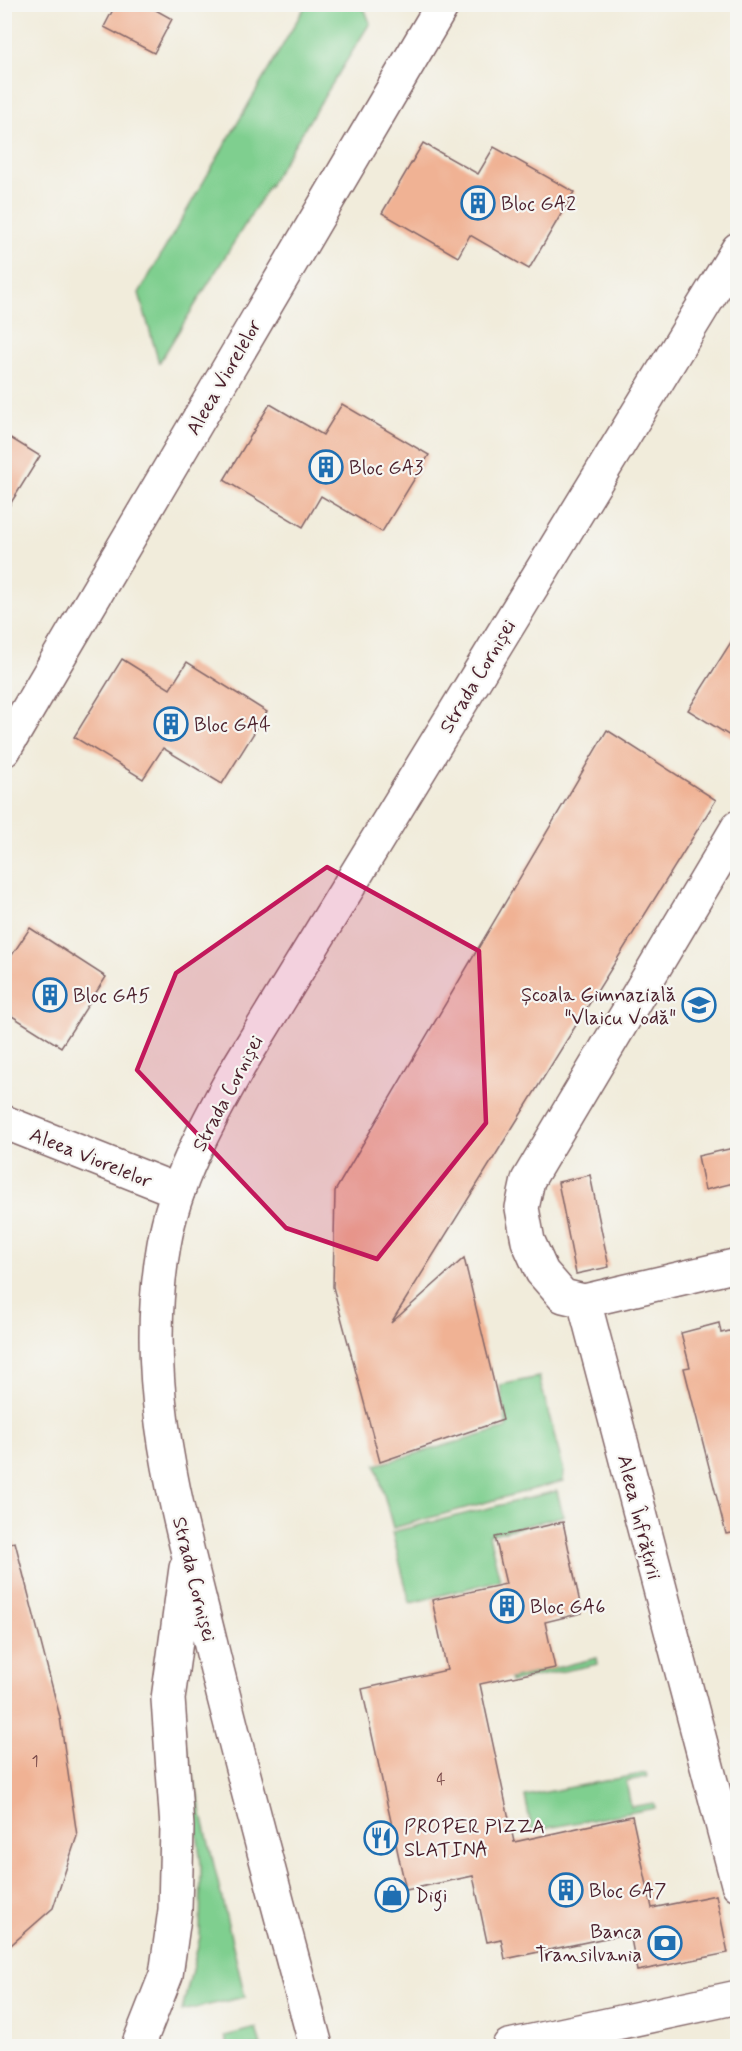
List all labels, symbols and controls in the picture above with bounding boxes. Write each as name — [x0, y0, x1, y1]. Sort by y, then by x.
building icon: Bloc GA2 — [460, 185, 496, 221]
place label: Bloc GA2 — [501, 191, 576, 218]
street label: Aleea Viorelelor — [180, 314, 269, 441]
building icon: Bloc GA3 — [308, 449, 344, 485]
place label: Bloc GA3 — [349, 455, 423, 482]
street label: Strada Cornișei — [434, 615, 523, 739]
building icon: Bloc GA4 — [153, 706, 189, 742]
place label: Bloc GA4 — [194, 712, 271, 739]
building icon: Bloc GA5 — [32, 977, 68, 1013]
place label: Școala Gimnazială "Vlaicu Vodă" — [521, 982, 676, 1032]
place label: Bloc GA5 — [73, 983, 150, 1010]
school or university icon: Școala Gimnazială "Vlaicu Vodă" — [681, 987, 717, 1023]
street label: Strada Cornișei — [186, 1031, 270, 1157]
street label: Aleea Viorelelor — [25, 1122, 156, 1195]
street label: Aleea Înfrățirii — [610, 1452, 667, 1583]
street label: Strada Cornișei — [165, 1514, 222, 1645]
building icon: Bloc GA6 — [489, 1588, 525, 1624]
place label: Bloc GA6 — [530, 1594, 605, 1621]
house number: 1 — [31, 1751, 39, 1772]
house number: 4 — [436, 1769, 446, 1790]
place label: PROPER PIZZA SLATINA — [404, 1814, 545, 1864]
restaurant icon: PROPER PIZZA SLATINA — [363, 1820, 399, 1856]
building icon: Bloc GA7 — [548, 1872, 584, 1908]
shop icon: Digi — [374, 1877, 410, 1913]
place label: Bloc GA7 — [589, 1878, 666, 1905]
place label: Digi — [415, 1883, 447, 1912]
place label: Banca Transilvania — [535, 1919, 642, 1969]
bank icon: Banca Transilvania — [647, 1925, 683, 1961]

